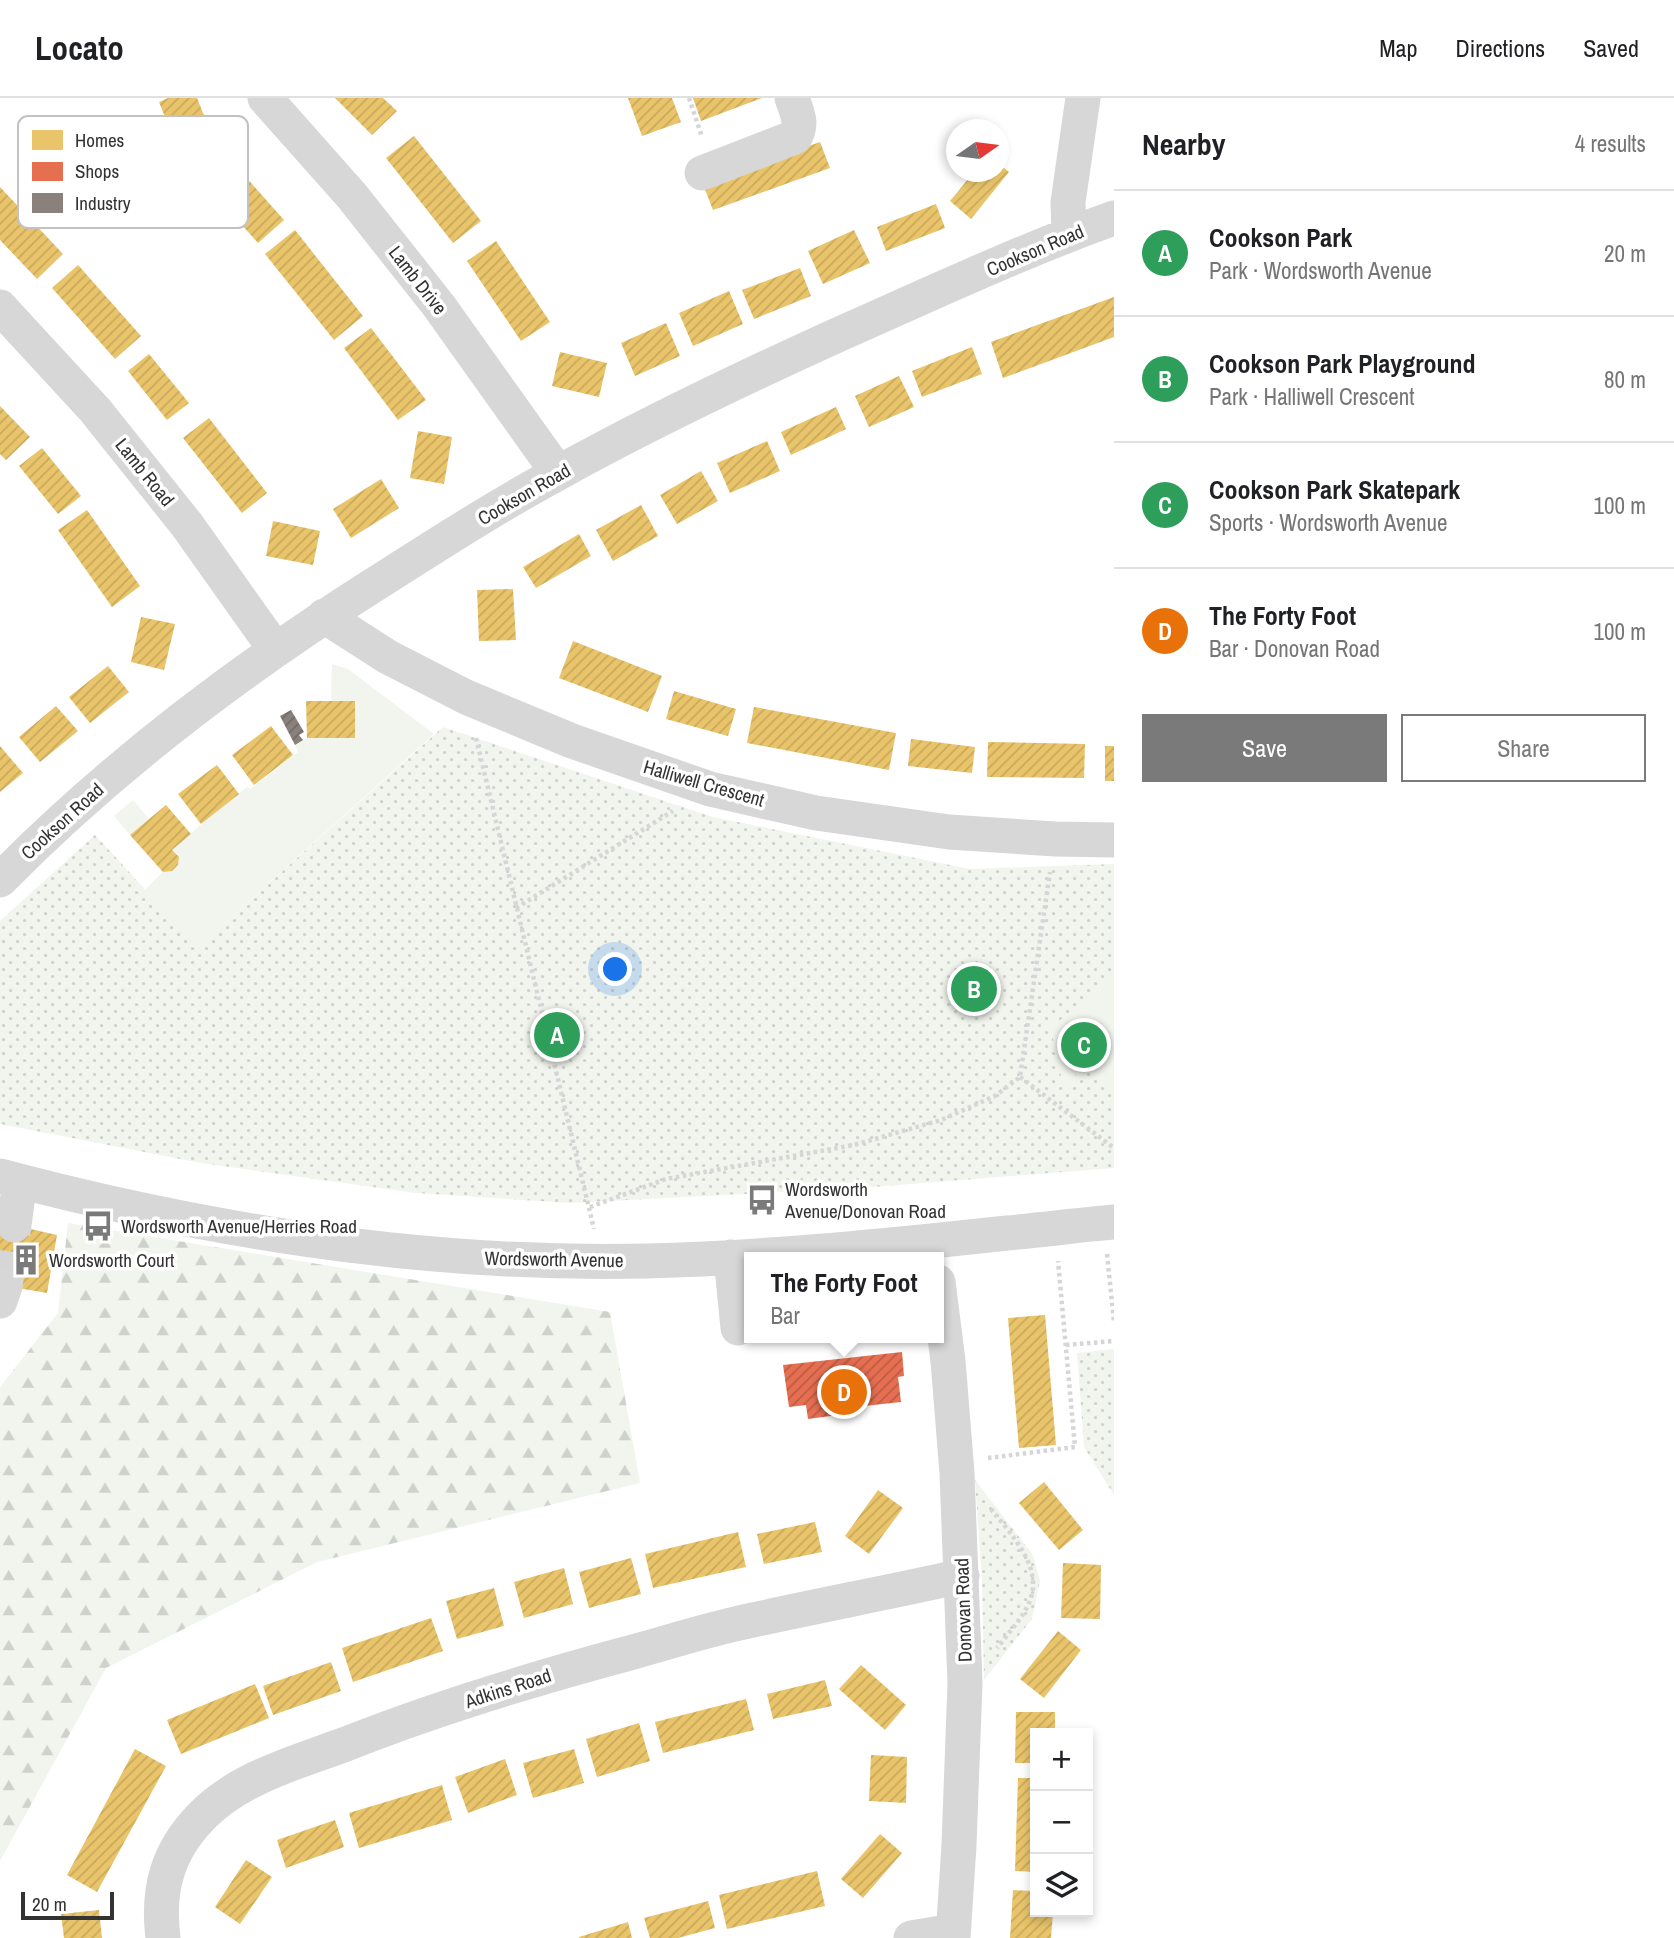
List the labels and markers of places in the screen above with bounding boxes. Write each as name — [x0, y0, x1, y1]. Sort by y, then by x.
pin: B — [951, 963, 997, 1015]
pin: A — [534, 1009, 580, 1061]
pin: C — [1061, 1019, 1107, 1071]
place label: Wordsworth Avenue/Donovan Road — [784, 1176, 946, 1224]
bus stop icon: Wordsworth Avenue/Donovan Road — [745, 1183, 779, 1217]
bus stop icon: Wordsworth Avenue/Herries Road — [81, 1209, 115, 1243]
place label: Wordsworth Avenue/Herries Road — [121, 1213, 357, 1239]
building icon: Wordsworth Court — [9, 1243, 43, 1277]
place label: Wordsworth Court — [49, 1247, 175, 1273]
pin: D — [821, 1366, 867, 1418]

